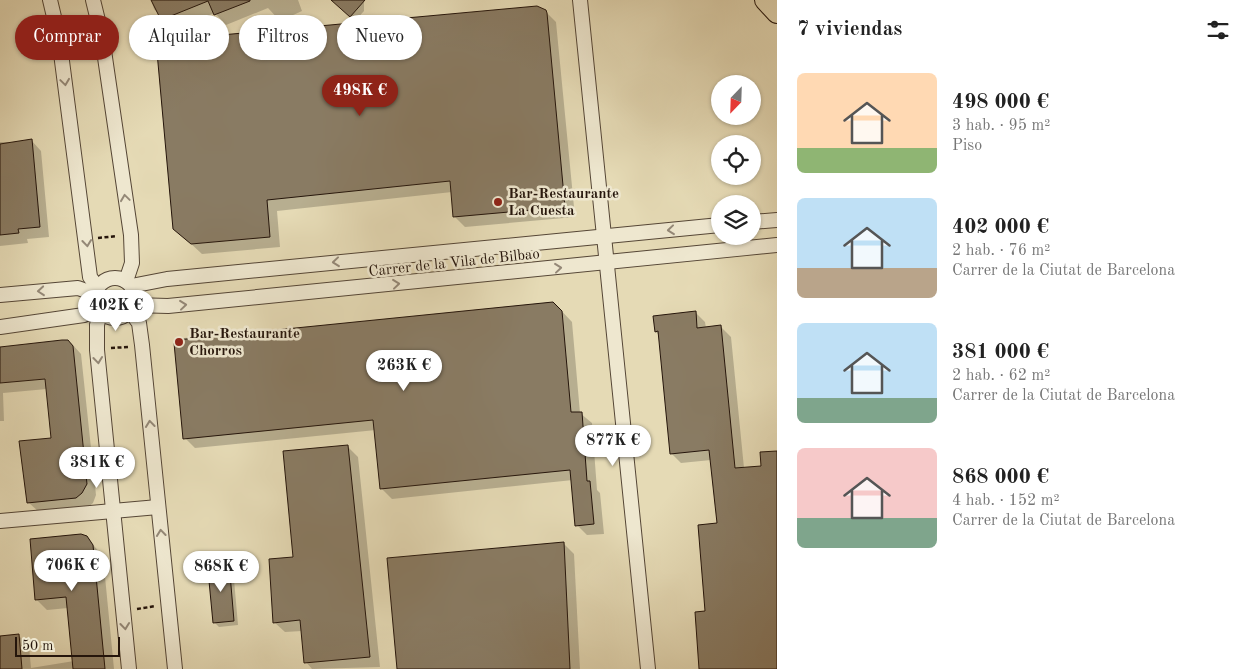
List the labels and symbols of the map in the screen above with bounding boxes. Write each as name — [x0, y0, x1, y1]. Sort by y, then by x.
pin: 498K € — [319, 74, 401, 117]
north arrow — [711, 75, 761, 125]
one-way arrow — [59, 78, 70, 86]
place label: Bar-Restaurante La Cuesta — [508, 187, 619, 219]
one-way arrow — [121, 194, 131, 203]
marker: Bar-Restaurante La Cuesta — [492, 196, 504, 208]
one-way arrow — [667, 224, 675, 235]
one-way arrow — [81, 240, 92, 248]
street label: Carrer de la Vila de Bilbao — [368, 247, 541, 280]
one-way arrow — [331, 257, 339, 268]
one-way arrow — [555, 263, 563, 274]
one-way arrow — [393, 279, 401, 290]
one-way arrow — [36, 285, 44, 296]
pin: 402K € — [75, 290, 157, 332]
one-way arrow — [179, 300, 187, 311]
place label: Bar-Restaurante Chorros — [189, 327, 300, 359]
marker: Bar-Restaurante Chorros — [173, 336, 185, 348]
pin: 263K € — [363, 350, 445, 392]
one-way arrow — [92, 357, 103, 365]
one-way arrow — [145, 419, 156, 427]
pin: 877K € — [572, 424, 654, 467]
pin: 381K € — [56, 446, 138, 489]
one-way arrow — [156, 529, 167, 537]
pin: 706K € — [31, 550, 113, 592]
pin: 868K € — [180, 550, 262, 593]
one-way arrow — [119, 623, 130, 631]
scale bar — [15, 634, 120, 657]

